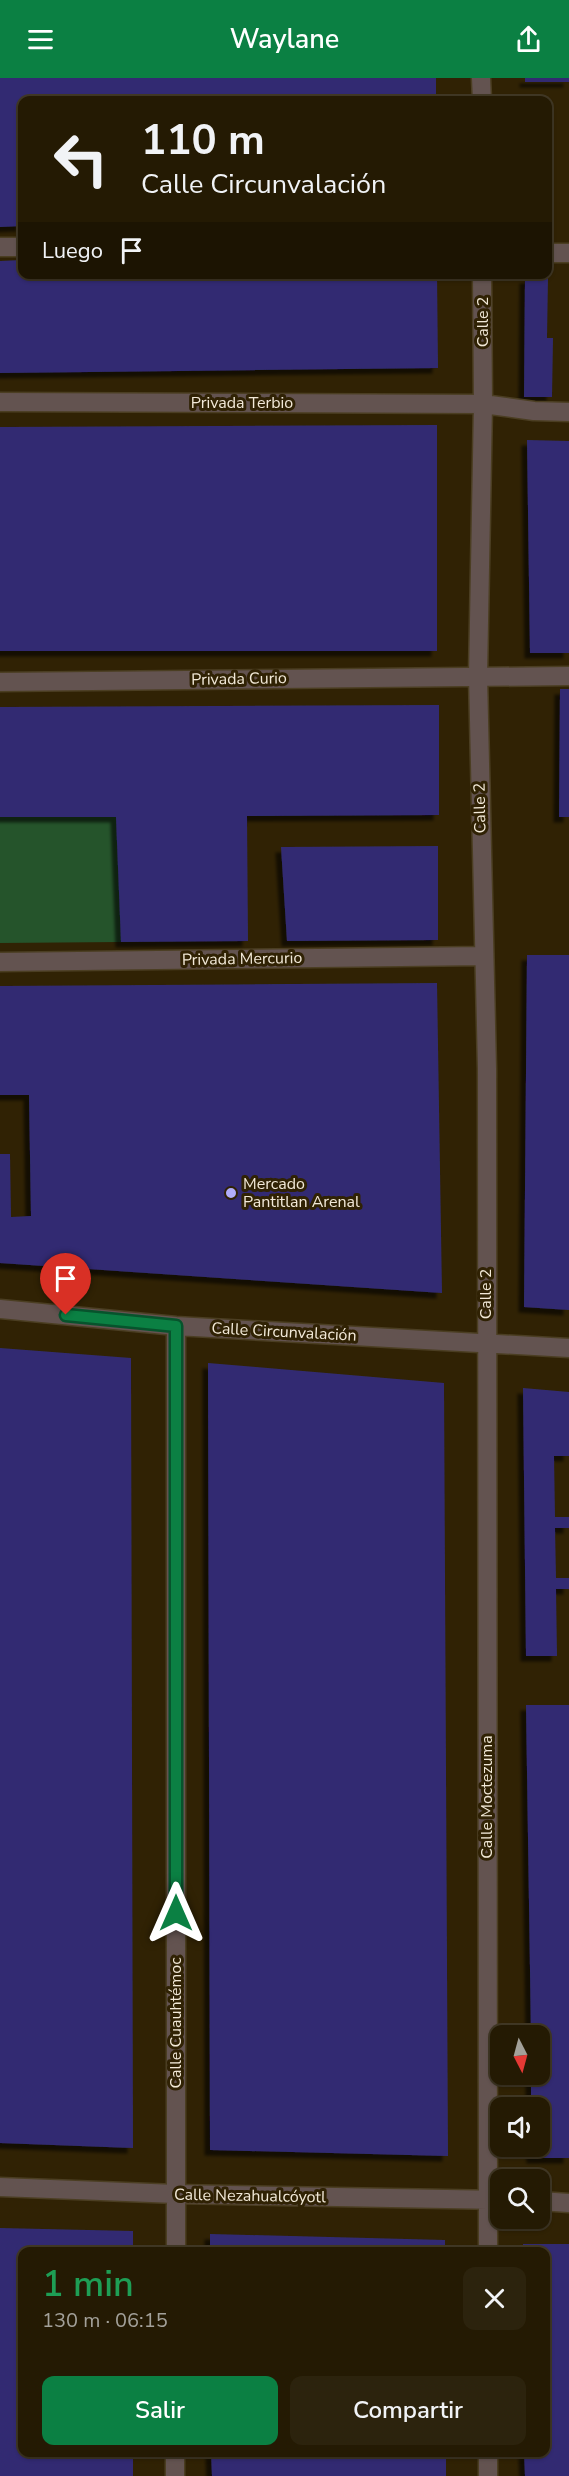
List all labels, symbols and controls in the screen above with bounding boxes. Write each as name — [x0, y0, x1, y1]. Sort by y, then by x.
text: Waylane — [230, 21, 339, 58]
icon: menu — [24, 23, 57, 56]
icon: share — [512, 23, 545, 56]
text: 110 m — [141, 112, 265, 169]
icon: left — [42, 120, 120, 198]
text: Calle Circunvalación — [141, 166, 386, 203]
icon: arrive — [115, 234, 148, 267]
text: Luego — [42, 236, 103, 266]
street label: Calle 2 — [472, 297, 494, 347]
street label: Privada Terbio — [191, 392, 293, 414]
street label: Privada Curio — [191, 667, 287, 691]
street label: Calle 2 — [469, 783, 491, 833]
street label: Privada Mercurio — [182, 947, 302, 971]
place label: Mercado Pantitlan Arenal — [243, 1173, 360, 1213]
marker: Mercado Pantitlan Arenal — [224, 1186, 238, 1200]
pin — [40, 1253, 91, 1315]
icon: arrive — [49, 1262, 82, 1295]
street label: Calle 2 — [475, 1269, 497, 1319]
street label: Calle Circunvalación — [211, 1317, 357, 1347]
street label: Calle Moctezuma — [476, 1735, 498, 1859]
position arrow — [144, 1881, 208, 1945]
street label: Calle Cuauhtémoc — [165, 1957, 187, 2089]
north arrow — [490, 2025, 550, 2085]
map controls — [490, 2025, 550, 2229]
button: sound — [490, 2097, 550, 2157]
button: search — [490, 2169, 550, 2229]
street label: Calle Nezahualcóyotl — [174, 2184, 326, 2208]
text: 1 min — [42, 2260, 134, 2309]
button: close — [463, 2267, 526, 2330]
text: 130 m · 06:15 — [42, 2307, 168, 2334]
button: Salir — [42, 2376, 278, 2445]
button: Compartir — [290, 2376, 526, 2445]

